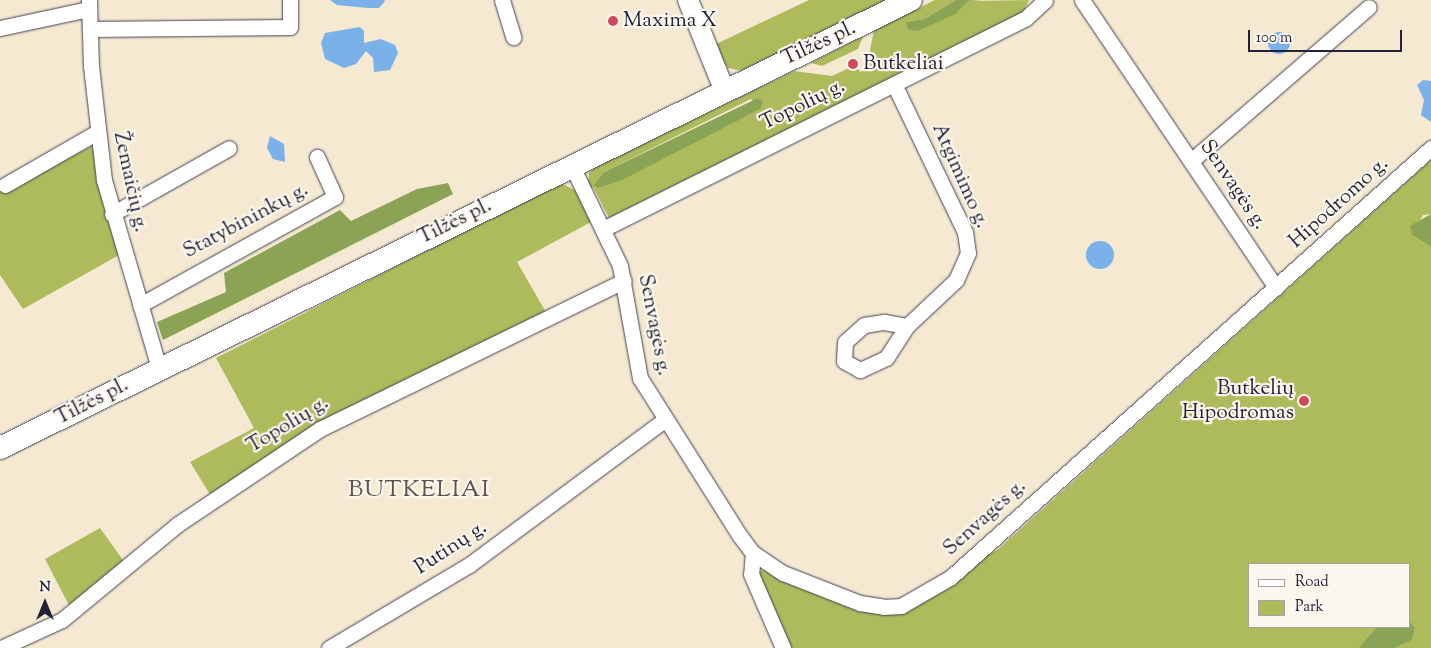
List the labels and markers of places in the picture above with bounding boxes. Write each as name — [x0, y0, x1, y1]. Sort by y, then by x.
place label: Maxima X — [623, 8, 717, 34]
marker: Maxima X — [607, 15, 619, 27]
place label: Butkeliai — [863, 51, 944, 77]
marker: Butkeliai — [847, 58, 859, 70]
place label: Butkelių Hipodromas — [1182, 376, 1294, 426]
marker: Butkelių Hipodromas — [1298, 395, 1310, 407]

